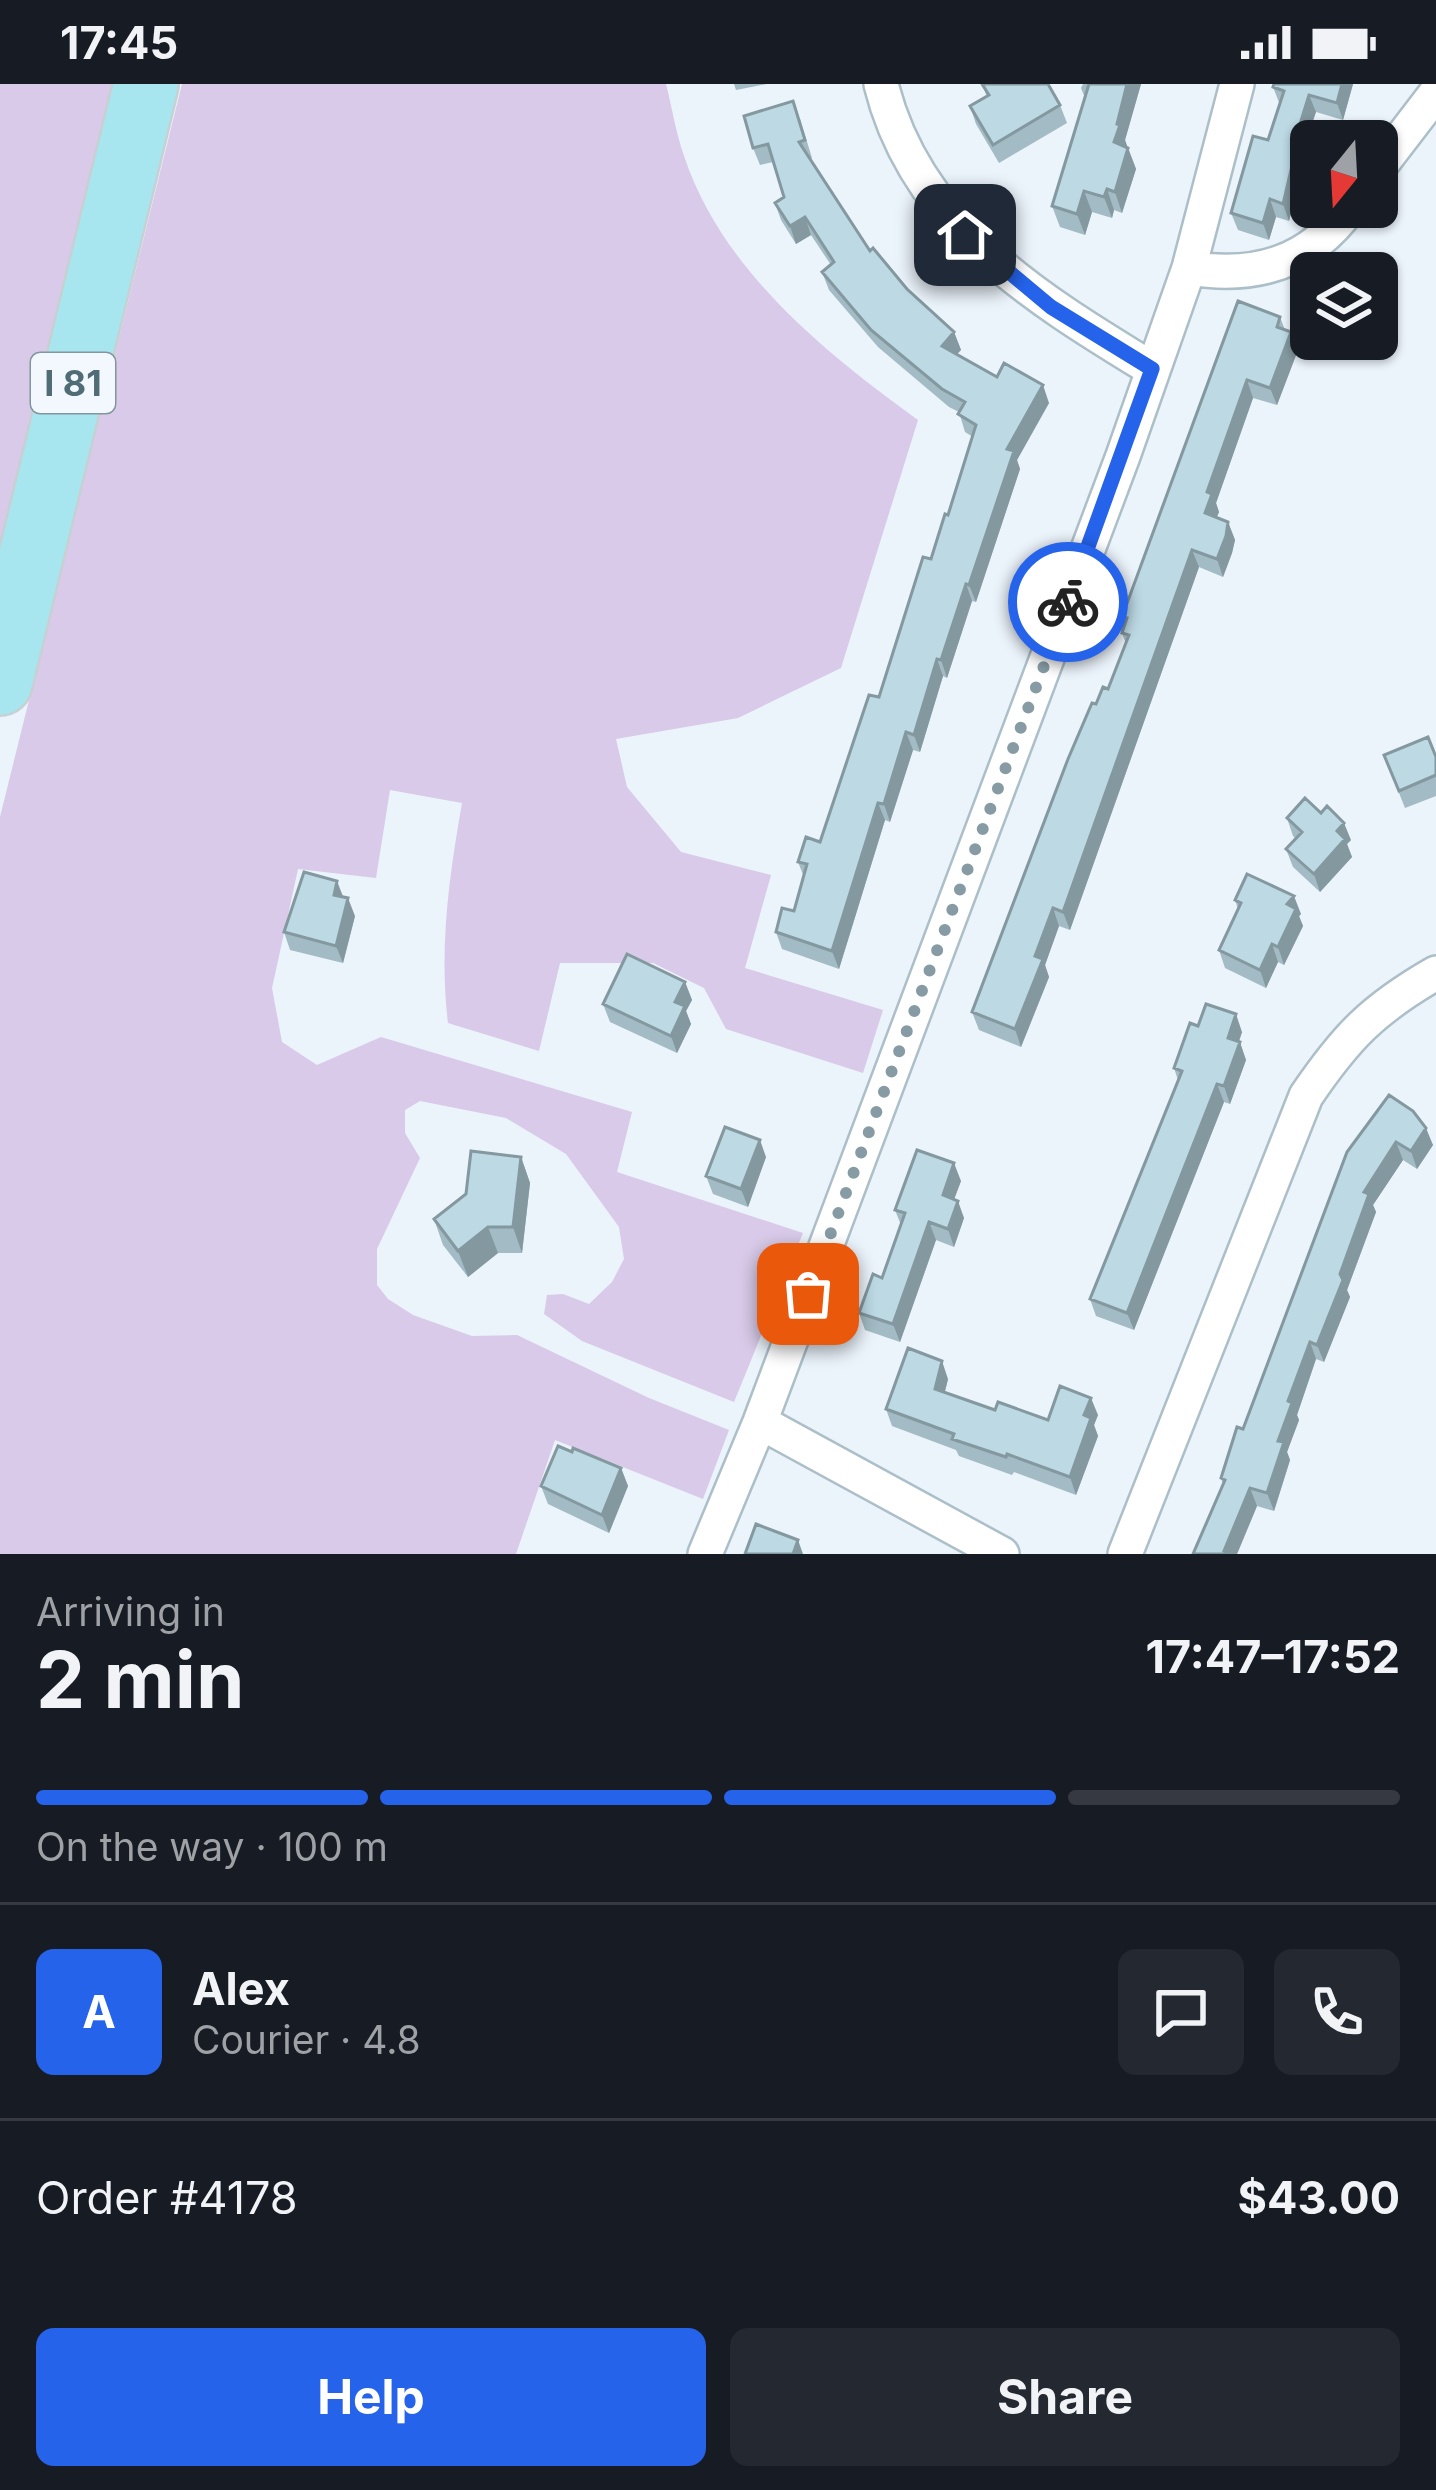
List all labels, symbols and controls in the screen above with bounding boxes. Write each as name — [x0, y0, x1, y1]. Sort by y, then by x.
text: 17:45 — [60, 15, 178, 70]
north arrow — [1290, 120, 1398, 228]
map controls — [1290, 120, 1398, 360]
pin — [914, 184, 1016, 286]
icon: home — [932, 202, 998, 268]
button: layers — [1290, 252, 1398, 360]
road number: I 81 — [31, 353, 115, 413]
courier — [1008, 542, 1128, 662]
icon: bike — [1035, 569, 1101, 635]
pin — [757, 1243, 859, 1345]
icon: bag — [775, 1261, 841, 1327]
text: Arriving in — [36, 1588, 225, 1635]
text: 17:47–17:52 — [1146, 1629, 1400, 1684]
text: 2 min — [36, 1632, 244, 1727]
text: On the way · 100 m — [36, 1823, 388, 1870]
button: chat — [1118, 1949, 1244, 2075]
button: phone — [1274, 1949, 1400, 2075]
text: Alex — [192, 1961, 290, 2016]
text: A — [82, 1984, 116, 2039]
text: Courier · 4.8 — [192, 2016, 421, 2063]
text: Order #4178 — [36, 2170, 298, 2225]
text: $43.00 — [1238, 2170, 1400, 2225]
button: Help — [36, 2328, 706, 2466]
button: Share — [730, 2328, 1400, 2466]

